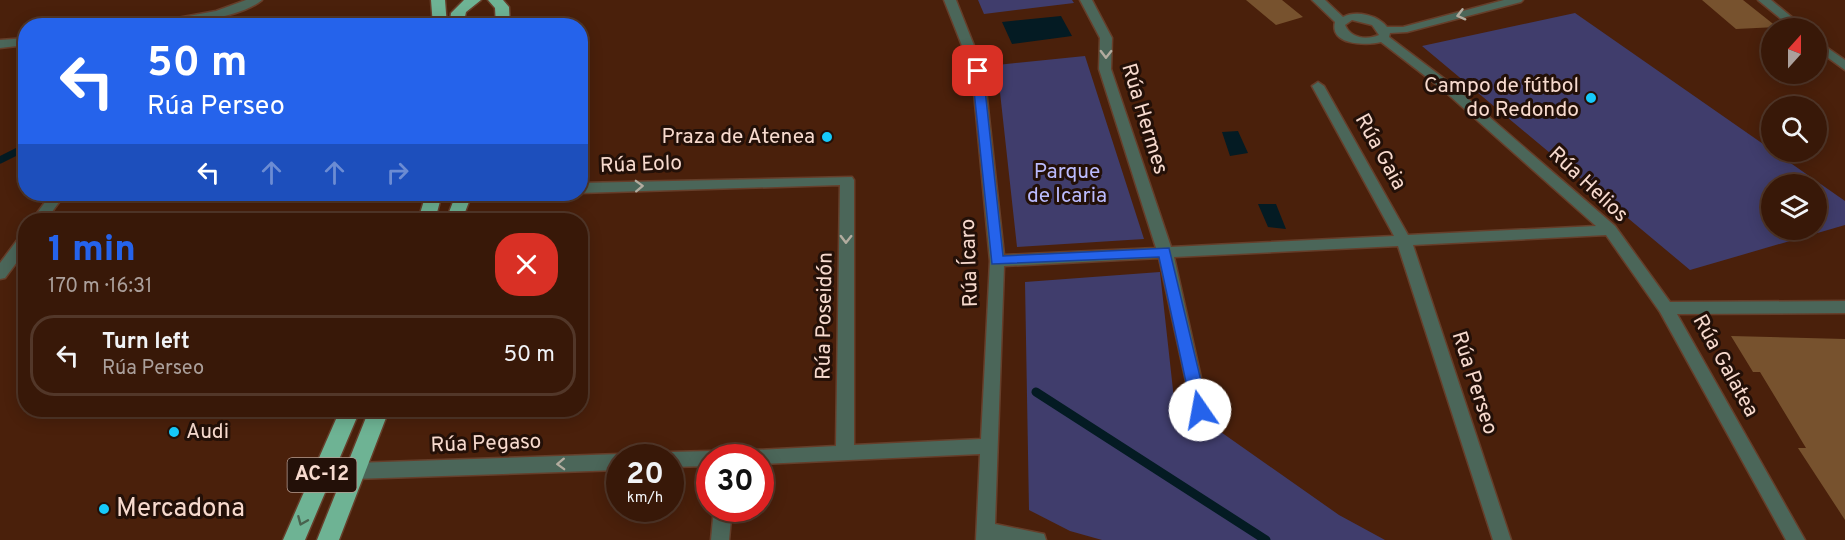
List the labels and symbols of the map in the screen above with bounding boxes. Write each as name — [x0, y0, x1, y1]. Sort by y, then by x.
one-way arrow — [1456, 8, 1467, 20]
north arrow — [1761, 18, 1827, 84]
pin — [952, 45, 1003, 96]
one-way arrow — [1099, 49, 1112, 58]
street label: Rúa Hermes — [1114, 60, 1174, 178]
place label: Campo de fútbol do Redondo — [1424, 73, 1579, 124]
marker: Campo de fútbol do Redondo — [1584, 91, 1598, 105]
street label: Rúa Gaia — [1348, 109, 1412, 195]
place label: Praza de Atenea — [662, 124, 815, 151]
marker: Praza de Atenea — [820, 130, 834, 144]
street label: Rúa Helios — [1542, 141, 1634, 229]
street label: Rúa Eolo — [599, 150, 683, 180]
park label: Parque de Icaria — [1027, 159, 1107, 210]
one-way arrow — [634, 180, 643, 192]
street label: Rúa Ícaro — [954, 218, 985, 308]
one-way arrow — [840, 234, 852, 243]
street label: Rúa Poseidón — [810, 252, 840, 380]
street label: Rúa Galatea — [1686, 310, 1764, 422]
street label: Rúa Perseo — [1445, 328, 1503, 438]
position arrow — [1168, 378, 1232, 442]
place label: Audi — [186, 419, 229, 446]
marker: Audi — [167, 425, 181, 439]
street label: Rúa Pegaso — [430, 429, 542, 459]
speed limit sign: 30 — [696, 444, 774, 522]
one-way arrow — [557, 457, 566, 470]
road number: AC-12 — [288, 458, 356, 492]
place label: Mercadona — [116, 493, 245, 526]
marker: Mercadona — [97, 502, 111, 516]
one-way arrow — [297, 515, 309, 526]

